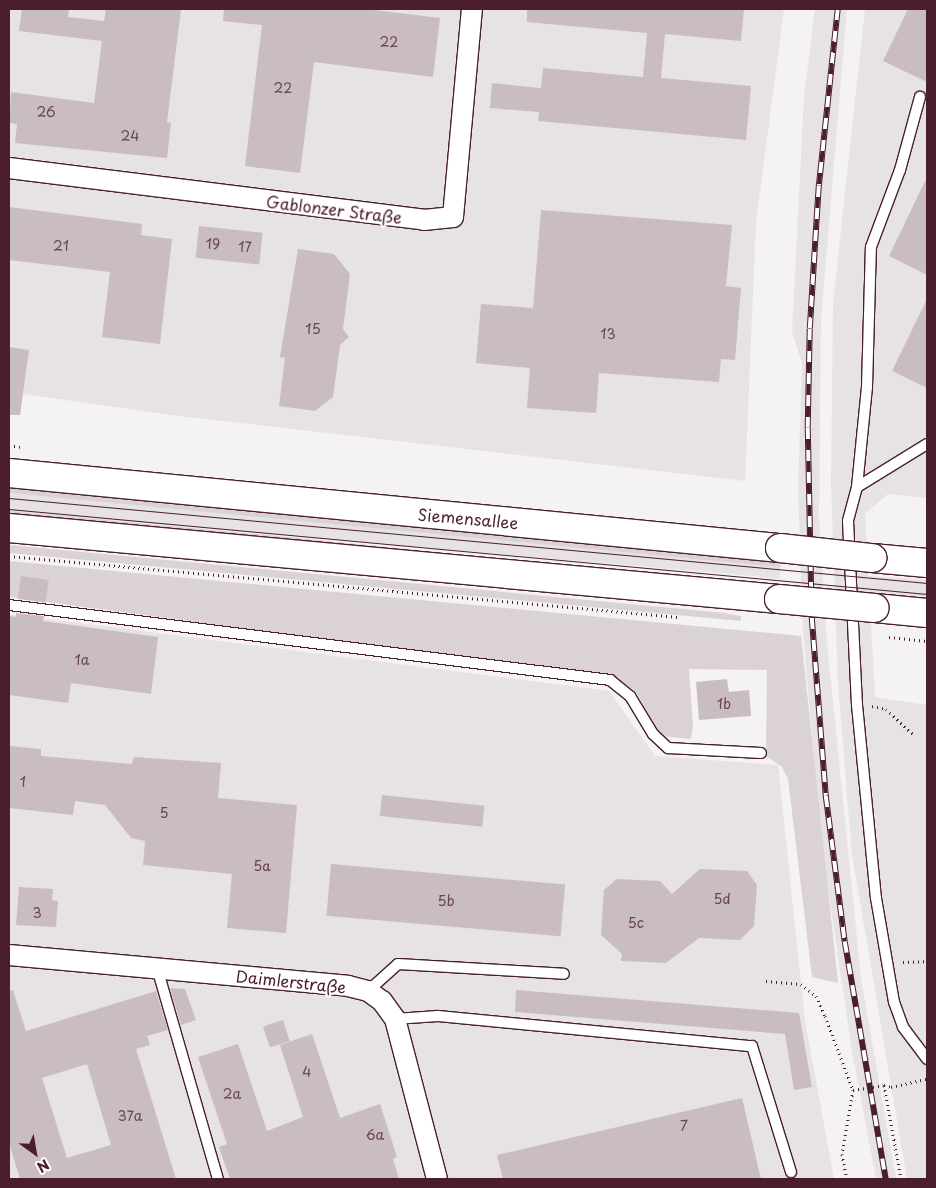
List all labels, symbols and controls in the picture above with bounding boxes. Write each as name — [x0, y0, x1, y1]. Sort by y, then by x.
house number: 22 — [380, 34, 398, 50]
house number: 22 — [274, 80, 292, 96]
house number: 26 — [36, 104, 56, 120]
house number: 24 — [121, 128, 139, 144]
street label: Gablonzer Straße — [265, 191, 403, 227]
house number: 19 — [206, 236, 220, 252]
house number: 21 — [53, 238, 69, 254]
house number: 17 — [238, 239, 252, 255]
house number: 15 — [305, 321, 321, 337]
house number: 13 — [600, 326, 616, 342]
street label: Siemensallee — [417, 504, 519, 532]
house number: 1a — [75, 652, 89, 668]
house number: 1b — [717, 696, 731, 712]
house number: 1 — [20, 774, 26, 790]
house number: 5 — [159, 805, 169, 821]
house number: 5a — [253, 858, 271, 874]
house number: 5d — [713, 891, 731, 907]
house number: 5b — [437, 893, 455, 909]
house number: 3 — [32, 905, 42, 921]
house number: 5c — [628, 915, 644, 931]
street label: Daimlerstraße — [235, 966, 347, 996]
house number: 4 — [302, 1064, 312, 1080]
house number: 2a — [223, 1086, 241, 1102]
house number: 37a — [117, 1108, 143, 1124]
house number: 7 — [680, 1118, 688, 1134]
house number: 6a — [366, 1127, 384, 1143]
north arrow — [10, 1128, 60, 1178]
text: N — [33, 1154, 53, 1178]

